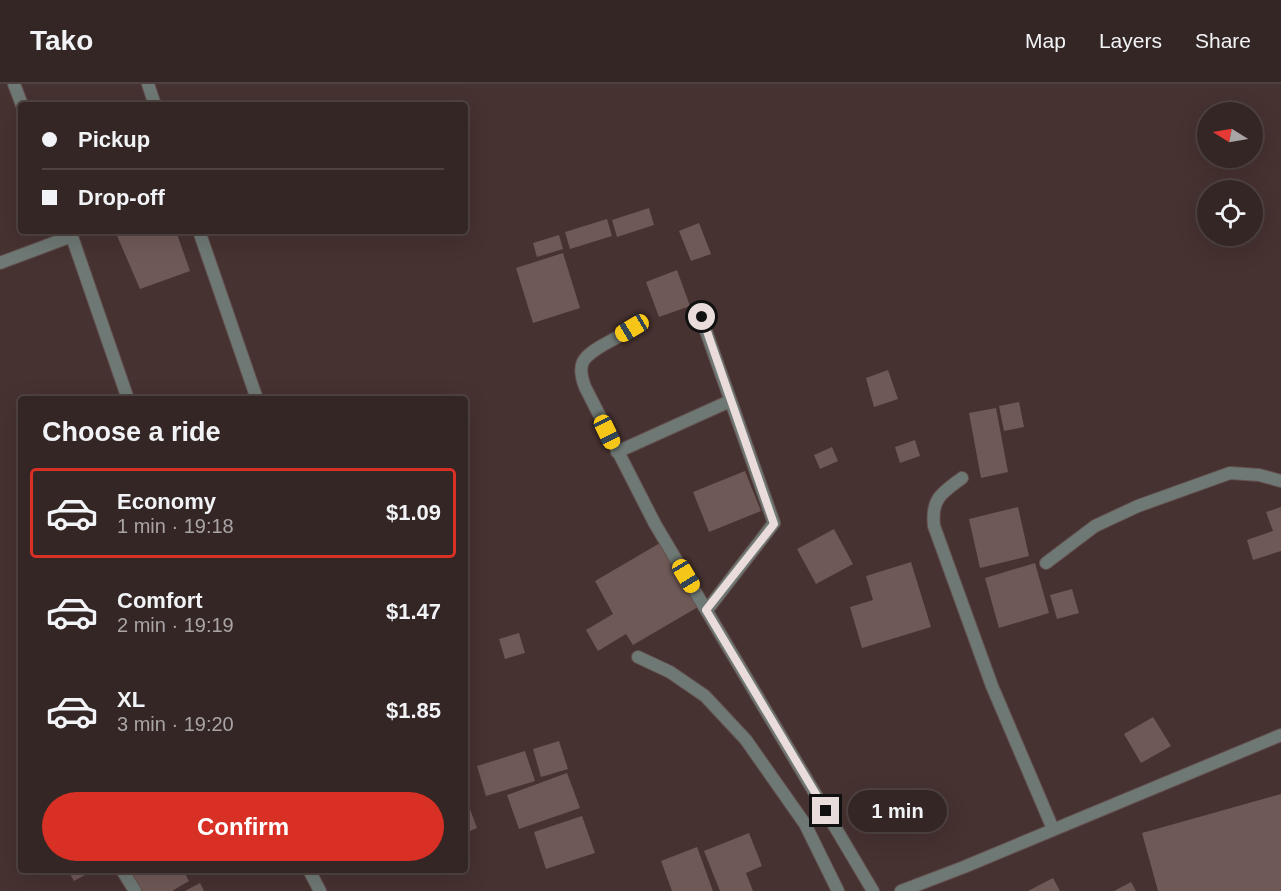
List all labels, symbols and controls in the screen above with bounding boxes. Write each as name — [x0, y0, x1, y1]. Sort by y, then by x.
text: Tako — [30, 25, 93, 56]
text: Map — [1025, 29, 1066, 52]
text: Layers — [1099, 29, 1162, 52]
text: Share — [1195, 29, 1251, 52]
north arrow — [1197, 102, 1263, 168]
map controls — [1197, 102, 1263, 246]
text: Pickup — [78, 127, 150, 152]
button: locate — [1197, 180, 1263, 246]
text: Drop-off — [78, 185, 165, 210]
route start — [688, 303, 715, 330]
car — [612, 311, 652, 345]
car — [591, 412, 623, 452]
text: Choose a ride — [42, 417, 221, 447]
icon: car — [45, 486, 99, 540]
text: Economy — [117, 489, 216, 514]
text: $1.09 — [386, 500, 441, 525]
text: 1 min · 19:18 — [117, 515, 234, 537]
car — [669, 556, 703, 596]
icon: car — [45, 585, 99, 639]
text: Comfort — [117, 588, 203, 613]
text: $1.47 — [386, 599, 441, 624]
text: 2 min · 19:19 — [117, 614, 234, 636]
icon: car — [45, 684, 99, 738]
text: XL — [117, 687, 145, 712]
text: $1.85 — [386, 698, 441, 723]
text: 3 min · 19:20 — [117, 713, 234, 735]
callout: 1 min — [847, 790, 946, 832]
button: Confirm — [42, 792, 444, 861]
route end — [812, 797, 839, 824]
text: 1 min — [871, 800, 924, 822]

